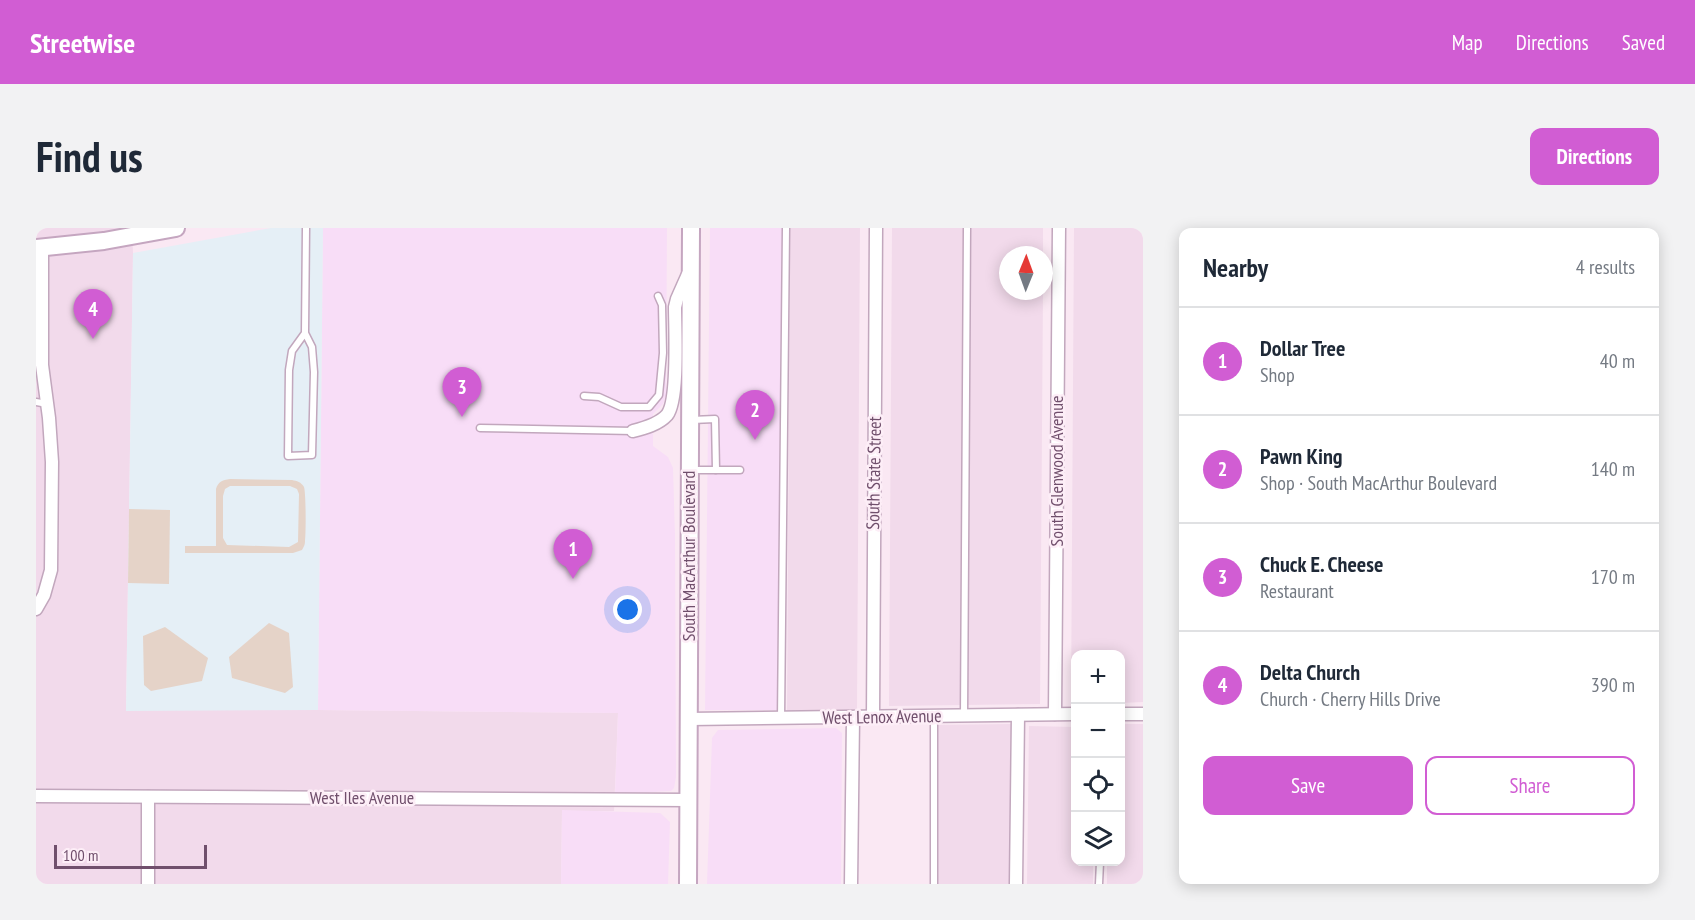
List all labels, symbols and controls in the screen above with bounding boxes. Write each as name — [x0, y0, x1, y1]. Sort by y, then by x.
text: Streetwise — [30, 24, 135, 61]
text: Map — [1452, 29, 1483, 56]
text: Directions — [1516, 29, 1589, 56]
text: Saved — [1622, 29, 1665, 56]
button: Directions — [1530, 128, 1659, 185]
text: Find us — [36, 129, 143, 184]
north arrow — [999, 246, 1053, 300]
text: Nearby — [1203, 251, 1268, 284]
text: 4 results — [1576, 254, 1635, 280]
pin: 4 — [74, 290, 112, 339]
text: Dollar Tree — [1260, 334, 1345, 362]
text: 1 — [1218, 348, 1227, 374]
text: 40 m — [1600, 348, 1635, 374]
text: Shop — [1260, 362, 1295, 388]
pin: 3 — [442, 368, 482, 417]
pin: 2 — [736, 390, 774, 440]
street label: South Glenwood Avenue — [1045, 395, 1068, 547]
street label: South State Street — [861, 416, 886, 530]
text: Pawn King — [1260, 442, 1343, 470]
text: 2 — [1218, 456, 1227, 482]
text: 140 m — [1591, 456, 1635, 482]
text: Shop · South MacArthur Boulevard — [1260, 470, 1497, 496]
street label: South MacArthur Boulevard — [677, 471, 700, 641]
pin: 1 — [554, 530, 592, 579]
text: Chuck E. Cheese — [1260, 550, 1383, 578]
text: 3 — [1218, 564, 1227, 590]
text: 170 m — [1591, 564, 1635, 590]
text: Restaurant — [1260, 578, 1334, 604]
your location — [613, 595, 642, 624]
map controls — [1071, 650, 1125, 866]
button: + — [1071, 650, 1125, 704]
text: Delta Church — [1260, 658, 1360, 686]
text: 4 — [1218, 672, 1227, 698]
text: 390 m — [1591, 672, 1635, 698]
text: Church · Cherry Hills Drive — [1260, 686, 1441, 712]
street label: West Lenox Avenue — [822, 704, 942, 729]
button: − — [1071, 704, 1125, 758]
button: Save — [1203, 756, 1413, 815]
button: Share — [1425, 756, 1635, 815]
button: locate — [1071, 758, 1125, 812]
street label: West Iles Avenue — [310, 786, 414, 809]
button: layers — [1071, 812, 1125, 866]
scale bar — [54, 842, 207, 870]
text: 100 m — [63, 845, 98, 865]

